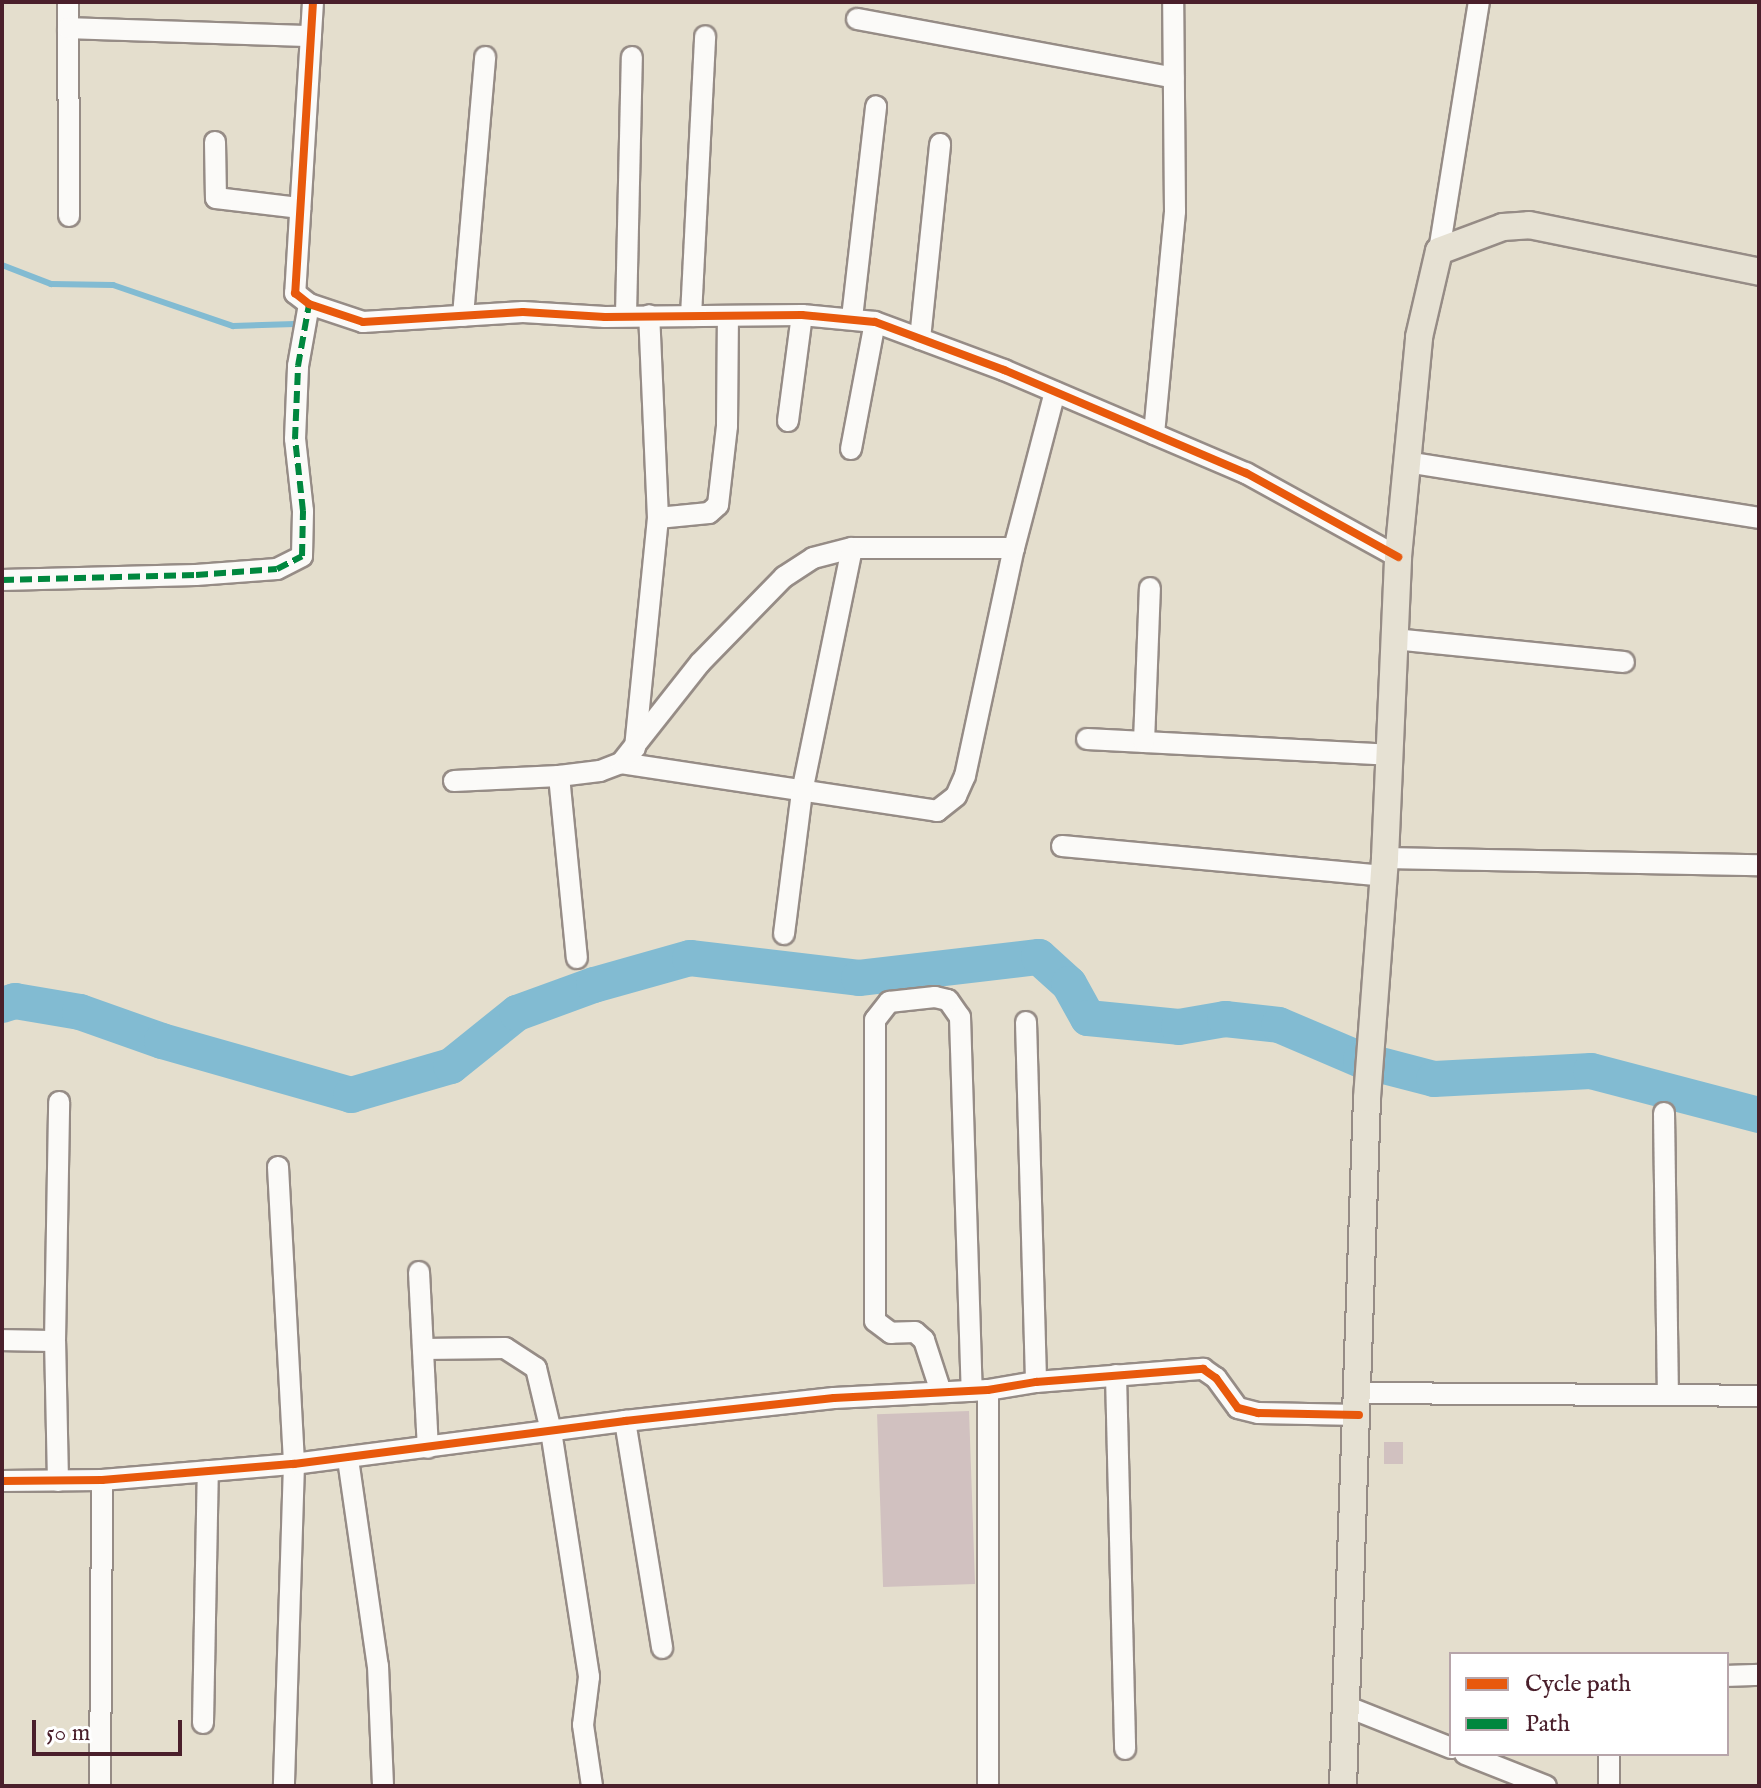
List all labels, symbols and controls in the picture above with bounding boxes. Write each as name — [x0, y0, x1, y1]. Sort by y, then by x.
legend — [1449, 1652, 1729, 1756]
text: Cycle path — [1525, 1669, 1631, 1700]
scale bar — [36, 1704, 186, 1754]
text: Path — [1525, 1709, 1570, 1740]
text: 50 m — [46, 1718, 90, 1749]

